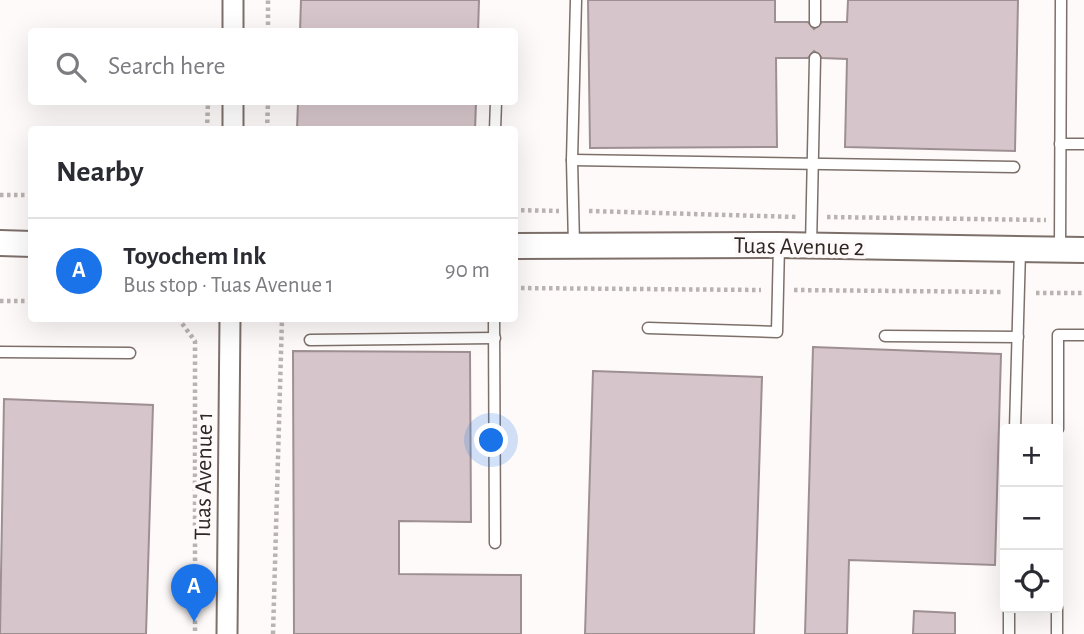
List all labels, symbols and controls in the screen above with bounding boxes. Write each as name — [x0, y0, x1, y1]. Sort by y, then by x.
search box — [28, 28, 518, 105]
icon: search — [52, 48, 90, 86]
text: Search here — [108, 53, 226, 79]
text: Nearby — [56, 157, 144, 187]
street label: Tuas Avenue 2 — [733, 234, 865, 260]
text: Toyochem Ink — [123, 243, 266, 269]
text: A — [72, 259, 86, 282]
text: 90 m — [445, 259, 490, 282]
text: Bus stop · Tuas Avenue 1 — [123, 274, 334, 297]
street label: Tuas Avenue 1 — [191, 412, 217, 540]
your location — [474, 423, 508, 457]
map controls — [1000, 424, 1063, 613]
button: + — [1000, 424, 1063, 487]
button: − — [1000, 487, 1063, 550]
button: locate — [1000, 550, 1063, 613]
pin: A — [171, 564, 217, 622]

